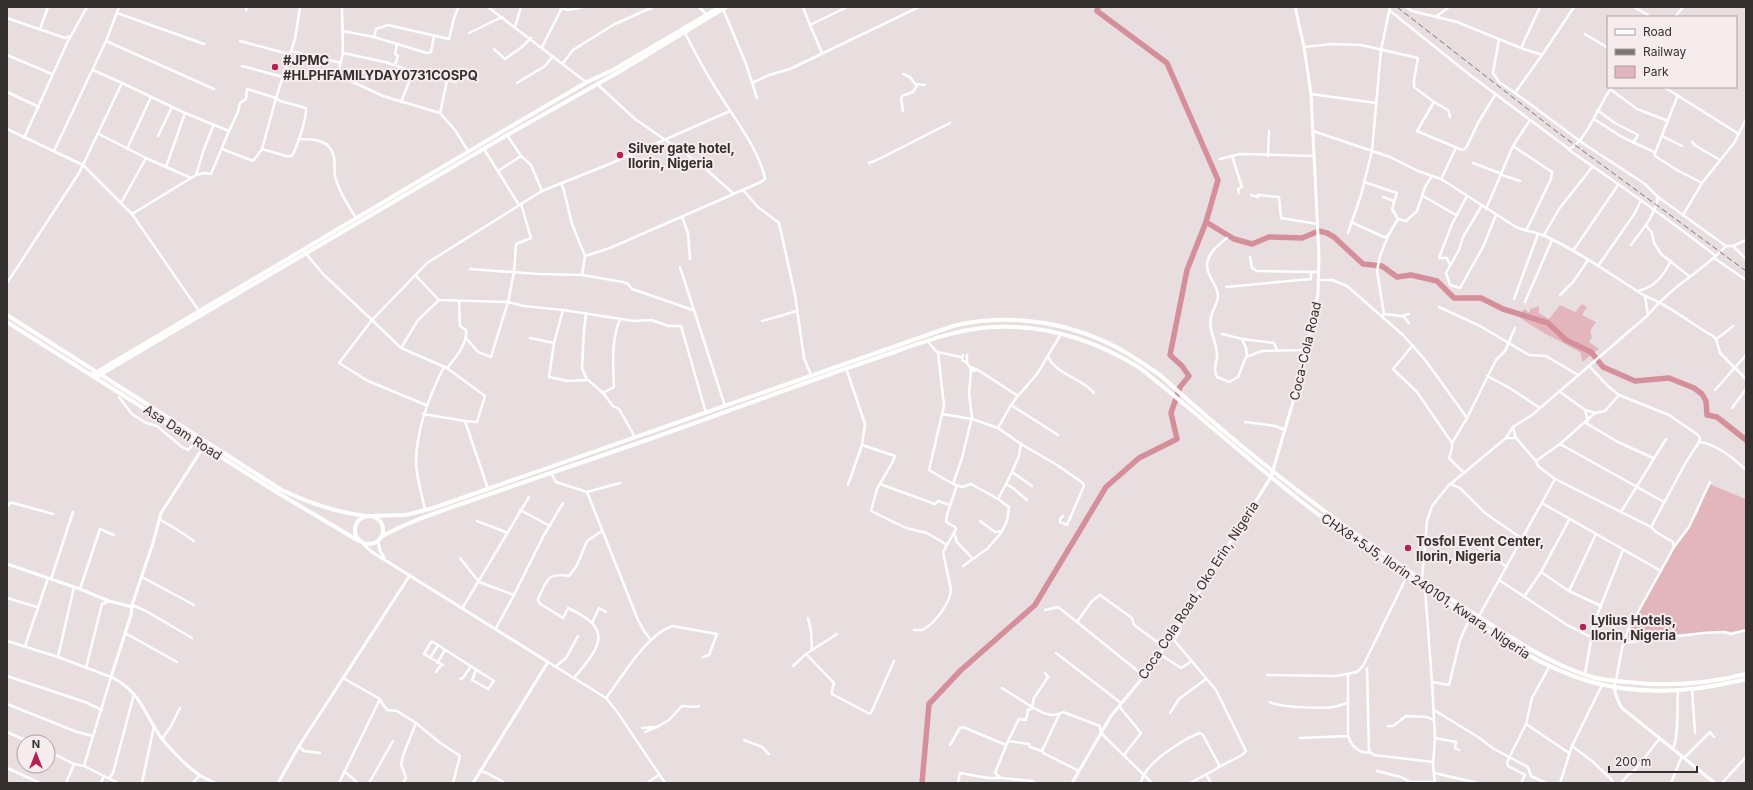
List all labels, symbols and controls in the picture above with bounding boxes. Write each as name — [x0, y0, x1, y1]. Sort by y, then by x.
legend — [1607, 16, 1737, 88]
text: Road — [1643, 24, 1672, 39]
text: Railway — [1643, 44, 1687, 59]
place label: #JPMC #HLPHFAMILYDAY0731COSPQ — [283, 52, 478, 83]
marker: #JPMC #HLPHFAMILYDAY0731COSPQ — [270, 62, 280, 72]
text: Park — [1643, 64, 1669, 79]
place label: Silver gate hotel, Ilorin, Nigeria — [628, 140, 735, 171]
marker: Silver gate hotel, Ilorin, Nigeria — [615, 150, 625, 160]
street label: Coca-Cola Road — [1286, 300, 1324, 402]
street label: Asa Dam Road — [141, 401, 225, 463]
street label: Coca Cola Road, Oko Erin, Nigeria — [1134, 498, 1262, 682]
street label: CHX8+5J5, Ilorin 240101, Kwara, Nigeria — [1318, 510, 1534, 662]
place label: Tosfol Event Center, Ilorin, Nigeria — [1416, 533, 1544, 564]
marker: Tosfol Event Center, Ilorin, Nigeria — [1403, 543, 1413, 553]
place label: Lylius Hotels, Ilorin, Nigeria — [1591, 612, 1676, 643]
marker: Lylius Hotels, Ilorin, Nigeria — [1578, 622, 1588, 632]
north arrow — [16, 734, 56, 774]
text: N — [32, 737, 40, 751]
scale bar — [1609, 748, 1697, 774]
text: 200 m — [1615, 754, 1651, 769]

